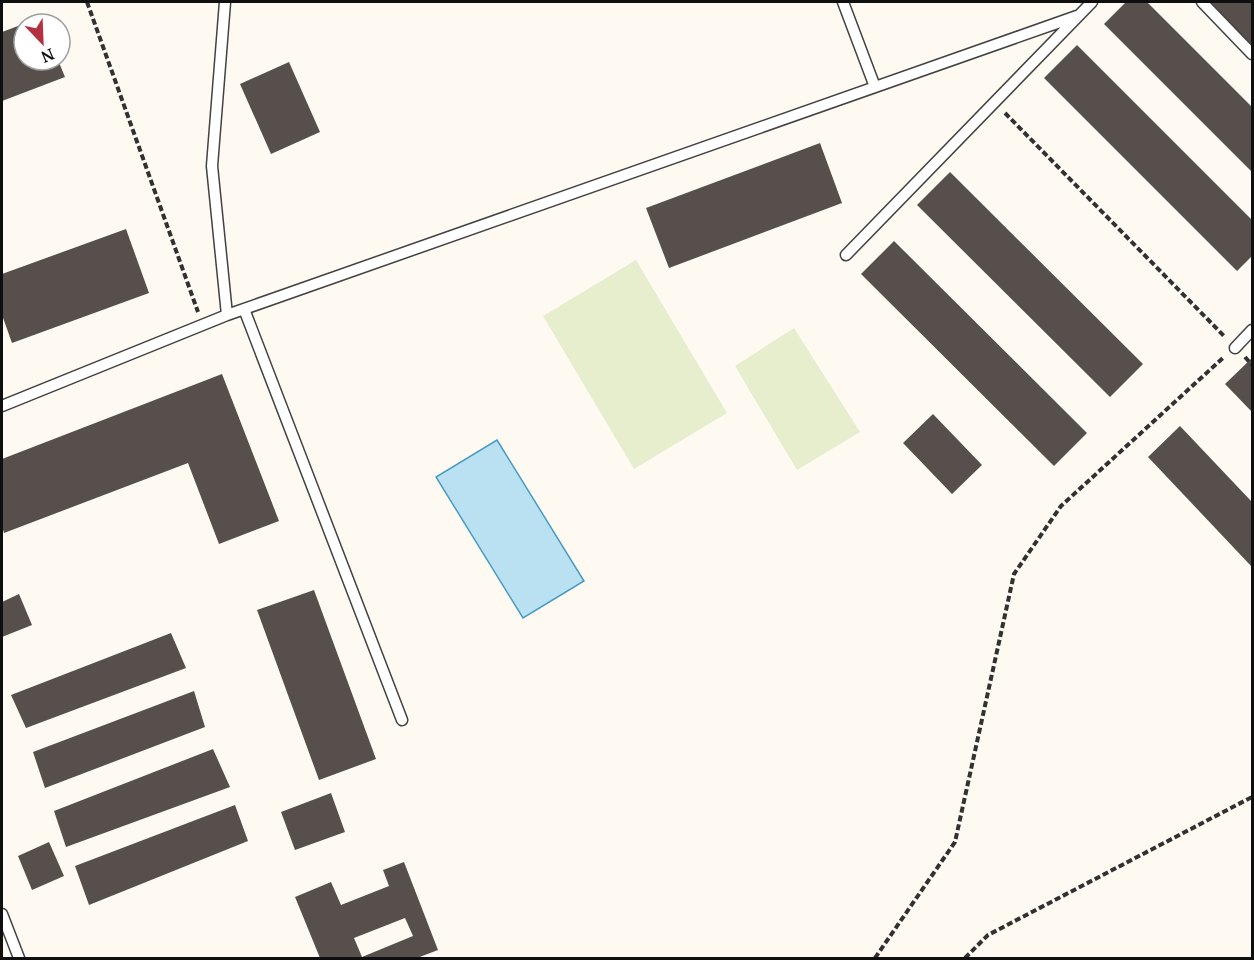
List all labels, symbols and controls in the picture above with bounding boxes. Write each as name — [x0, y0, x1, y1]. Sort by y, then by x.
north arrow — [12, 12, 72, 72]
text: N — [38, 43, 58, 68]

